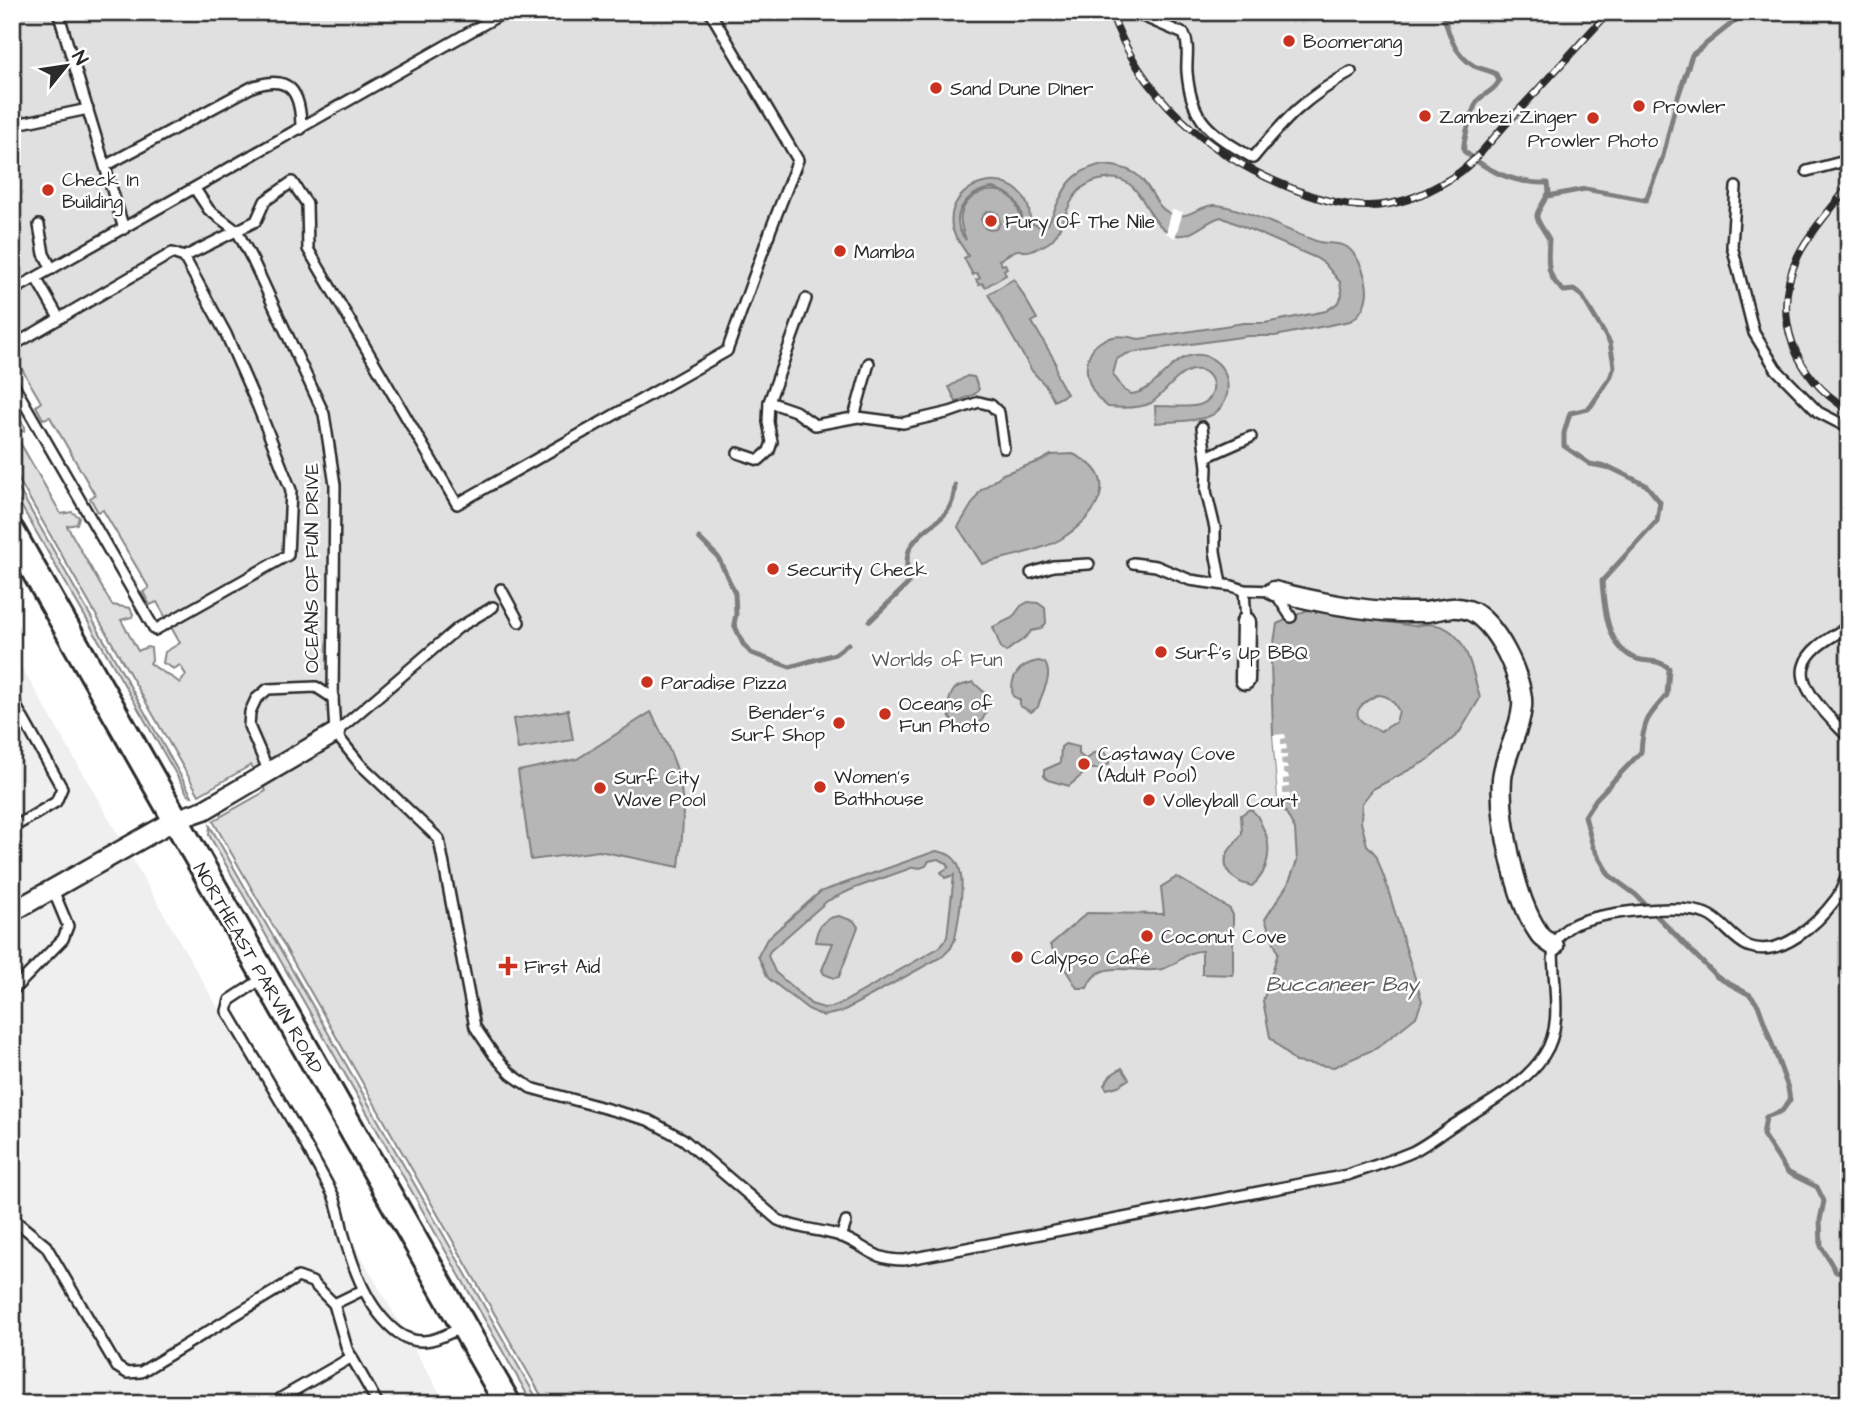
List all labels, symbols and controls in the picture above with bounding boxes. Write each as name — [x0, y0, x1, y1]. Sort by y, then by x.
place label: Boomerang — [1303, 29, 1403, 57]
north arrow — [32, 32, 102, 102]
marker: Boomerang — [1281, 33, 1297, 49]
text: N — [65, 46, 94, 70]
place label: Sand Dune DIner — [950, 76, 1094, 103]
marker: Sand Dune DIner — [928, 80, 944, 96]
place label: Prowler — [1653, 94, 1726, 121]
marker: Prowler — [1631, 98, 1647, 114]
place label: Zambezi Zinger — [1439, 104, 1578, 132]
marker: Zambezi Zinger — [1417, 108, 1433, 124]
marker: Prowler Photo — [1585, 110, 1601, 126]
place label: Prowler Photo — [1528, 128, 1659, 155]
place label: Check In Building — [62, 167, 139, 217]
marker: Check In Building — [40, 182, 56, 198]
place label: Fury Of The Nile — [1005, 209, 1155, 237]
marker: Fury Of The Nile — [983, 213, 999, 229]
place label: Mamba — [854, 239, 915, 266]
marker: Mamba — [832, 243, 848, 259]
street label: OCEANS OF FUN DRIVE — [299, 463, 326, 673]
place label: Security Check — [787, 557, 927, 585]
marker: Security Check — [765, 561, 781, 577]
place label: Surf’s Up BBQ — [1175, 640, 1308, 667]
marker: Surf’s Up BBQ — [1153, 644, 1169, 660]
park label: Worlds of Fun — [872, 647, 1002, 674]
place label: Paradise Pizza — [661, 670, 787, 697]
marker: Paradise Pizza — [639, 674, 655, 690]
place label: Oceans of Fun Photo — [899, 691, 993, 740]
place label: Bender's Surf Shop — [731, 700, 825, 749]
marker: Oceans of Fun Photo — [877, 706, 893, 722]
marker: Bender's Surf Shop — [831, 715, 847, 731]
place label: Castaway Cove (Adult Pool) — [1098, 741, 1235, 790]
marker: Castaway Cove (Adult Pool) — [1076, 756, 1092, 772]
place label: Women's Bathhouse — [834, 764, 924, 813]
place label: Surf City Wave Pool — [614, 765, 706, 814]
marker: Women's Bathhouse — [812, 779, 828, 795]
marker: Surf City Wave Pool — [592, 780, 608, 796]
place label: Volleyball Court — [1163, 788, 1298, 816]
marker: Volleyball Court — [1141, 792, 1157, 808]
street label: NORTHEAST PARVIN ROAD — [186, 858, 329, 1079]
place label: Coconut Cove — [1161, 924, 1287, 951]
marker: Coconut Cove — [1139, 928, 1155, 944]
place label: Calypso Café — [1031, 945, 1151, 973]
marker: Calypso Café — [1009, 949, 1025, 965]
place label: First Aid — [524, 954, 600, 981]
marker: First Aid — [498, 956, 518, 976]
water label: Buccaneer Bay — [1265, 970, 1421, 1000]

